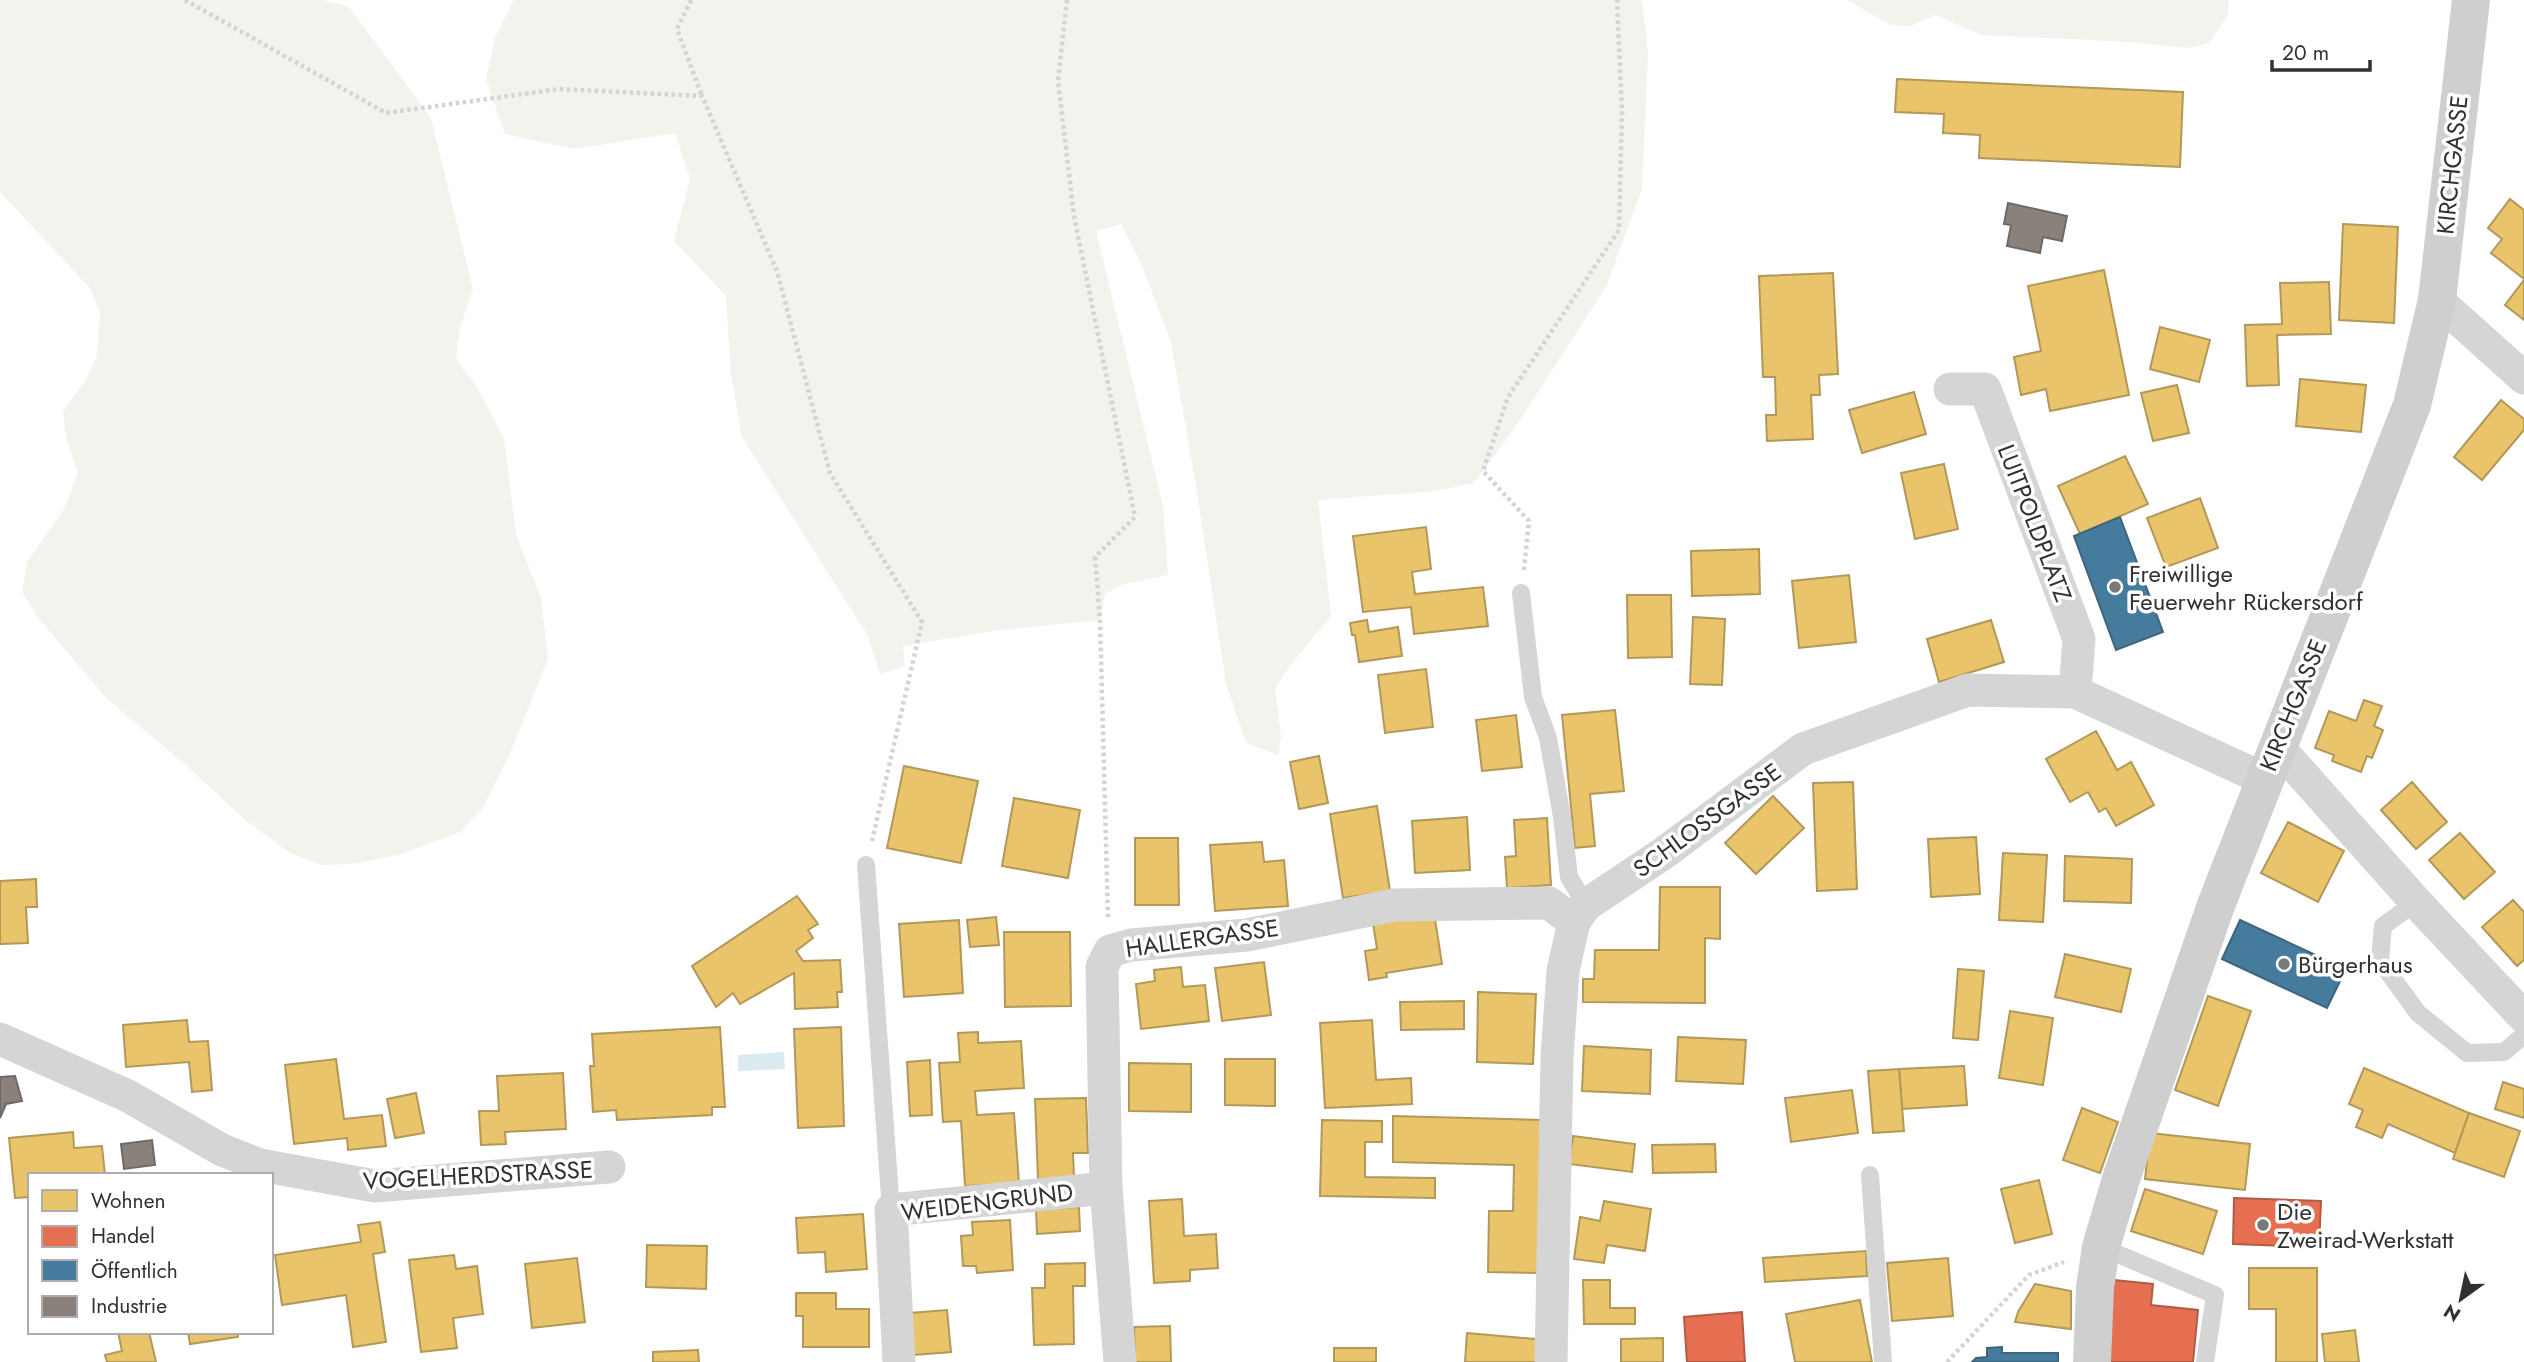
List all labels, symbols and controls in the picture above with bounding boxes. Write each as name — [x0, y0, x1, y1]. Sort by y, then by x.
scale bar — [2272, 28, 2370, 72]
text: 20 m — [2282, 38, 2329, 68]
street label: KIRCHGASSE — [2427, 94, 2477, 236]
street label: LUITPOLDPLATZ — [1989, 439, 2081, 607]
place label: Freiwillige Feuerwehr Rückersdorf — [2129, 556, 2364, 619]
marker: Freiwillige Feuerwehr Rückersdorf — [2107, 579, 2123, 595]
street label: KIRCHGASSE — [2251, 634, 2335, 776]
street label: SCHLOSSGASSE — [1626, 754, 1788, 886]
street label: HALLERGASSE — [1123, 910, 1281, 966]
place label: Bürgerhaus — [2298, 947, 2413, 982]
marker: Bürgerhaus — [2276, 956, 2292, 972]
street label: VOGELHERDSTRASSE — [362, 1151, 594, 1199]
legend — [28, 1173, 273, 1334]
street label: WEIDENGRUND — [899, 1174, 1075, 1230]
text: Wohnen — [91, 1186, 165, 1216]
place label: Die Zweirad-Werkstatt — [2277, 1194, 2454, 1257]
marker: Die Zweirad-Werkstatt — [2255, 1217, 2271, 1233]
text: Handel — [91, 1221, 155, 1251]
text: Öffentlich — [91, 1256, 178, 1286]
north arrow — [2426, 1264, 2496, 1334]
text: Industrie — [91, 1291, 167, 1321]
text: N — [2438, 1297, 2466, 1328]

